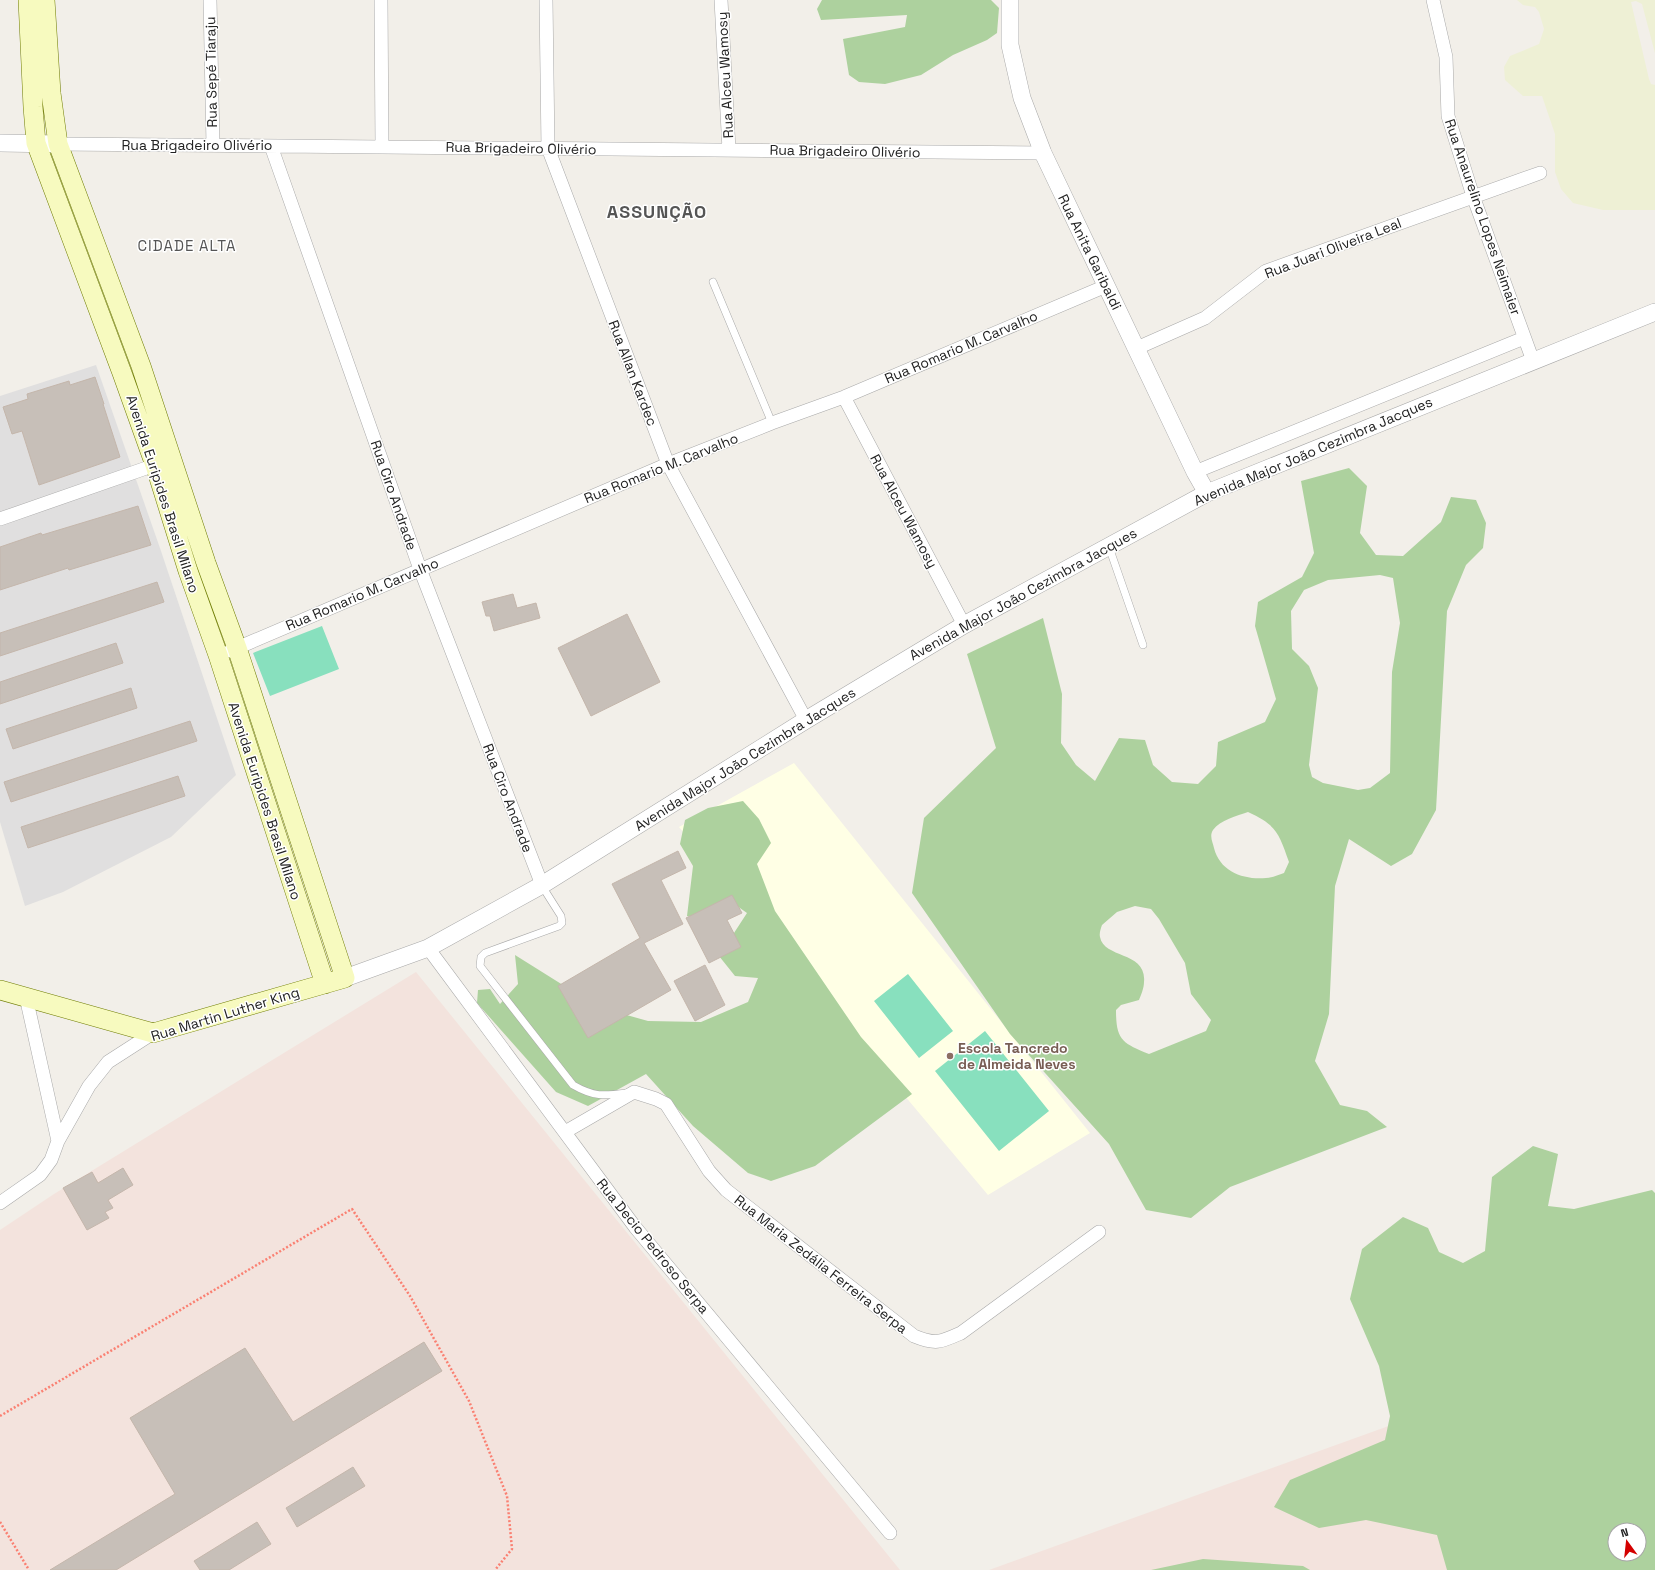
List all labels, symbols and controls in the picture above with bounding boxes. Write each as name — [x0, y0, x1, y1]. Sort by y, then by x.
street label: Rua Alceu Wamosy — [713, 11, 737, 139]
street label: Rua Sepé Tiaraju — [201, 16, 221, 128]
street label: Rua Anaurelino Lopes Neimaier — [1441, 117, 1525, 317]
street label: Rua Brigadeiro Olivério — [121, 136, 273, 154]
street label: Rua Brigadeiro Olivério — [445, 138, 597, 158]
street label: Rua Brigadeiro Olivério — [769, 141, 921, 161]
street label: Rua Anita Garibaldi — [1054, 191, 1126, 313]
district label: ASSUNÇÃO — [607, 200, 707, 223]
street label: Rua Juari Oliveira Leal — [1262, 214, 1404, 282]
district label: CIDADE ALTA — [137, 236, 237, 255]
street label: Rua Romario M. Carvalho — [882, 307, 1040, 387]
street label: Rua Allan Kardec — [605, 317, 661, 429]
street label: Avenida Major João Cezimbra Jacques — [1191, 392, 1435, 510]
street label: Avenida Euripides Brasil Milano — [122, 393, 204, 595]
street label: Rua Romario M. Carvalho — [581, 429, 741, 507]
street label: Rua Ciro Andrade — [367, 438, 421, 552]
street label: Rua Alceu Wamosy — [866, 451, 942, 571]
street label: Avenida Major João Cezimbra Jacques — [906, 524, 1140, 664]
street label: Rua Romario M. Carvalho — [283, 554, 441, 634]
street label: Avenida Major João Cezimbra Jacques — [631, 683, 859, 835]
street label: Avenida Euripides Brasil Milano — [224, 700, 306, 902]
street label: Rua Ciro Andrade — [479, 741, 537, 855]
street label: Rua Martin Luther King — [149, 983, 301, 1045]
place label: Escola Tancredo de Almeida Neves — [958, 1039, 1076, 1073]
marker: Escola Tancredo de Almeida Neves — [945, 1051, 955, 1061]
street label: Rua Decio Pedroso Serpa — [593, 1175, 713, 1317]
street label: Rua Maria Zedália Ferreira Serpa — [731, 1191, 911, 1337]
north arrow — [1607, 1522, 1647, 1562]
text: N — [1619, 1525, 1630, 1540]

